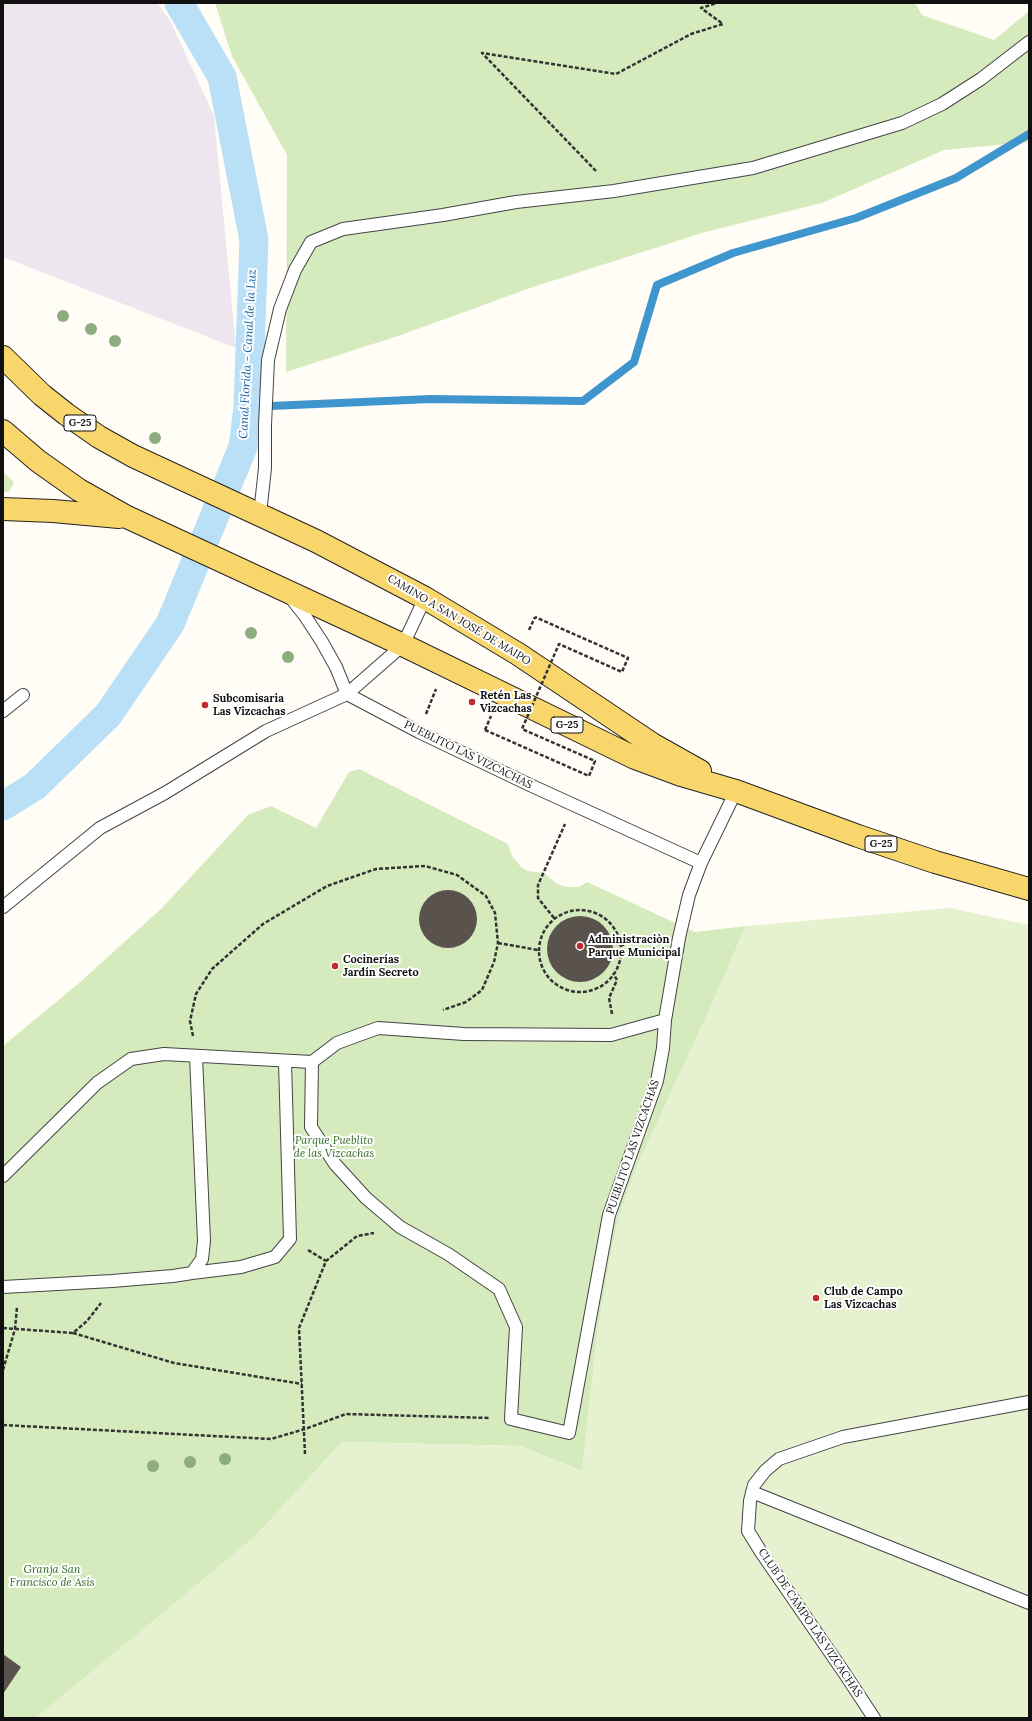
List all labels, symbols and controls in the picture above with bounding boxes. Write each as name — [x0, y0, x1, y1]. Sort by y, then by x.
water label: Canal Florida - Canal de la Luz — [236, 269, 260, 439]
road number: G-25 — [64, 415, 96, 431]
street label: CAMINO A SAN JOSÉ DE MAIPO — [385, 572, 533, 668]
place label: Retén Las Vizcachas — [480, 689, 532, 715]
place label: Subcomisaria Las Vizcachas — [213, 692, 285, 718]
marker: Retén Las Vizcachas — [467, 697, 477, 707]
marker: Subcomisaria Las Vizcachas — [200, 700, 210, 710]
road number: G-25 — [551, 717, 583, 733]
street label: PUEBLITO LAS VIZCACHAS — [402, 718, 534, 792]
road number: G-25 — [865, 836, 897, 852]
place label: Administraciòn Parque Municipal — [588, 933, 681, 959]
marker: Administraciòn Parque Municipal — [575, 941, 585, 951]
place label: Cocinerías Jardín Secreto — [343, 953, 419, 979]
marker: Cocinerías Jardín Secreto — [330, 961, 340, 971]
street label: PUEBLITO LAS VIZCACHAS — [604, 1078, 662, 1216]
park label: Parque Pueblito de las Vizcachas — [294, 1134, 374, 1160]
place label: Club de Campo Las Vizcachas — [824, 1285, 903, 1311]
marker: Club de Campo Las Vizcachas — [811, 1293, 821, 1303]
street label: CLUB DE CAMPO LAS VIZCACHAS — [755, 1546, 865, 1700]
park label: Granja San Francisco de Asís — [10, 1563, 94, 1589]

